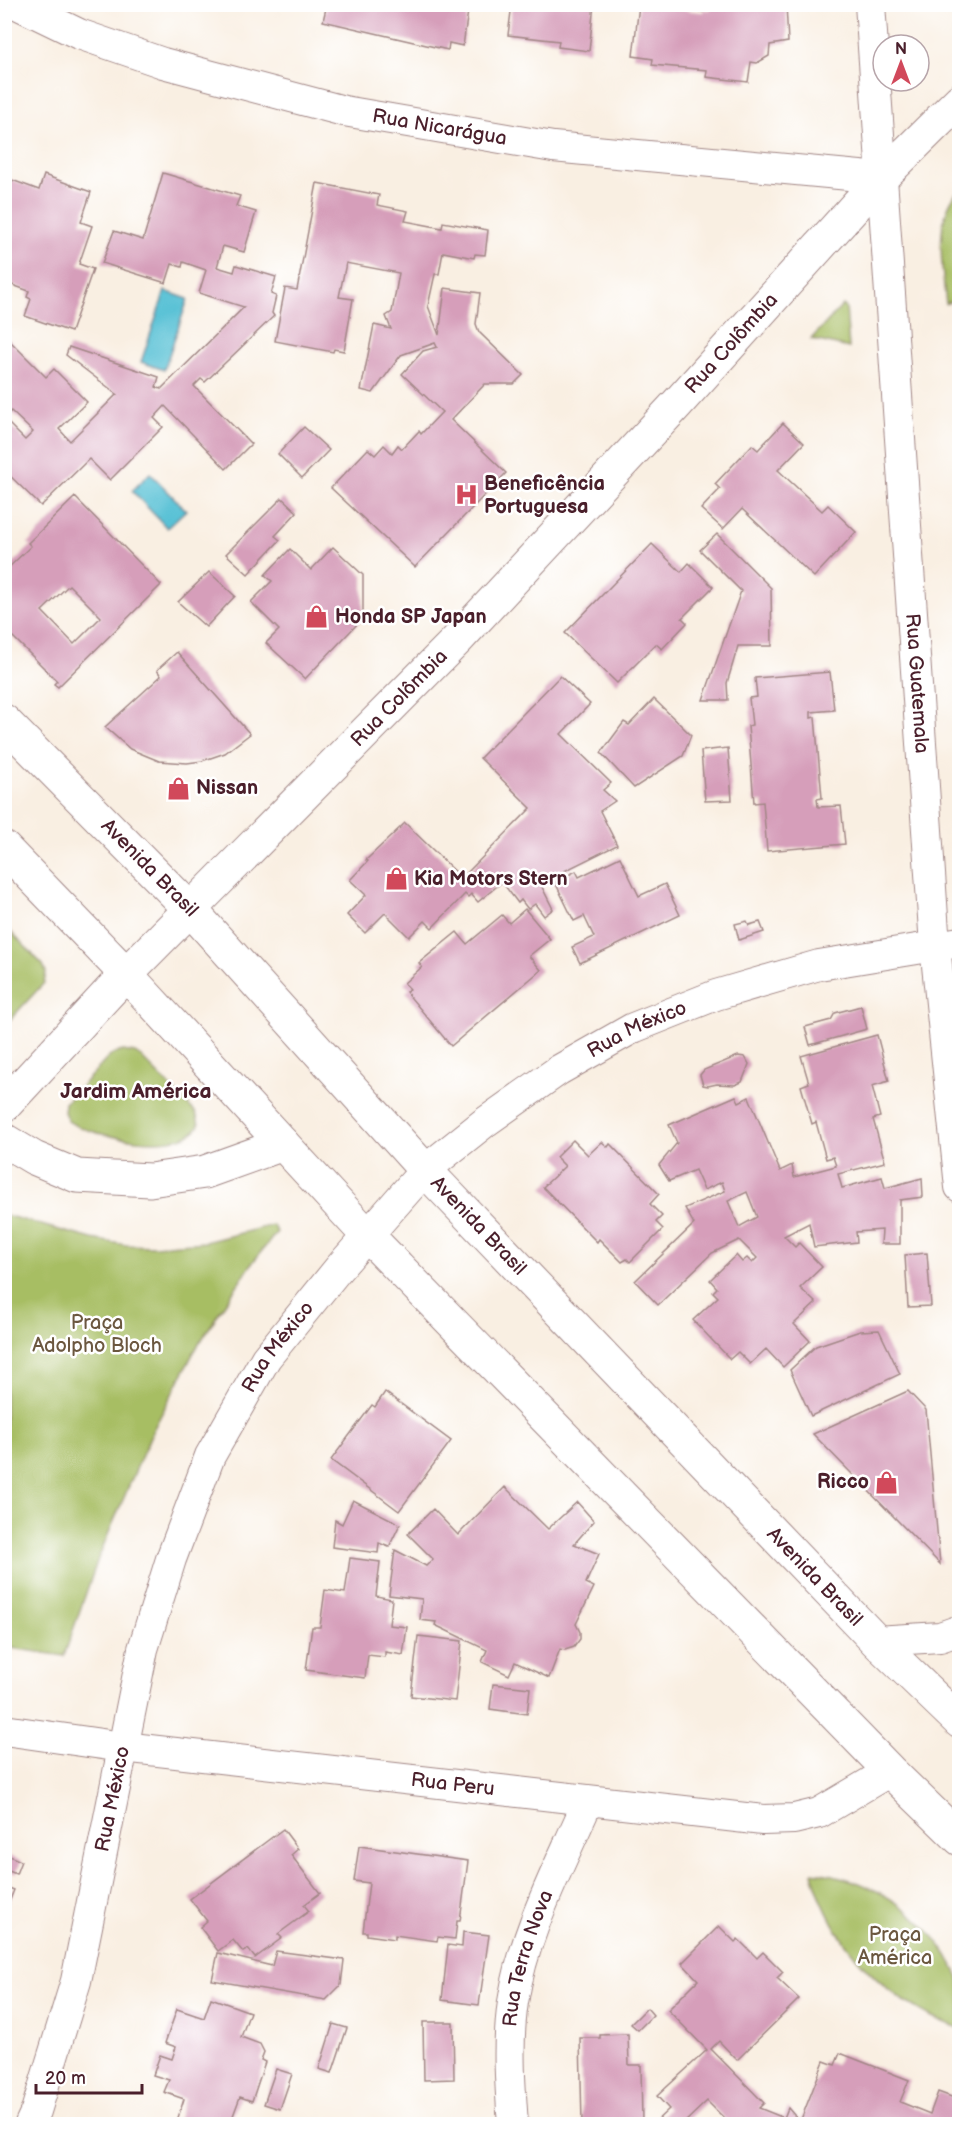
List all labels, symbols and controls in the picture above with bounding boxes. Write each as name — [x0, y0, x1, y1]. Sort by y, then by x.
north arrow — [871, 33, 931, 93]
text: N — [895, 40, 907, 59]
street label: Rua Nicarágua — [371, 104, 509, 151]
street label: Rua Colômbia — [680, 288, 783, 399]
place label: Beneficência Portuguesa — [484, 472, 605, 519]
hospital icon: Beneficência Portuguesa — [453, 482, 479, 508]
shop icon: Honda SP Japan — [304, 604, 330, 630]
place label: Honda SP Japan — [335, 605, 487, 629]
street label: Rua Guatemala — [900, 612, 934, 754]
street label: Rua Colômbia — [346, 645, 453, 752]
shop icon: Nissan — [165, 775, 191, 801]
place label: Nissan — [196, 776, 258, 800]
street label: Avenida Brasil — [96, 814, 203, 922]
shop icon: Kia Motors Stern — [383, 866, 409, 892]
place label: Kia Motors Stern — [414, 867, 568, 891]
street label: Rua México — [583, 996, 690, 1063]
district label: Jardim América — [60, 1079, 212, 1104]
street label: Avenida Brasil — [426, 1171, 531, 1280]
street label: Rua México — [237, 1297, 319, 1397]
park label: Praça Adolpho Bloch — [32, 1311, 162, 1358]
shop icon: Ricco — [874, 1469, 900, 1495]
place label: Ricco — [817, 1470, 869, 1494]
street label: Avenida Brasil — [762, 1522, 868, 1631]
street label: Rua México — [90, 1744, 135, 1854]
street label: Rua Peru — [409, 1768, 496, 1801]
street label: Rua Terra Nova — [498, 1887, 559, 2028]
park label: Praça América — [858, 1923, 932, 1970]
scale bar — [36, 2057, 142, 2095]
text: 20 m — [45, 2068, 86, 2089]

